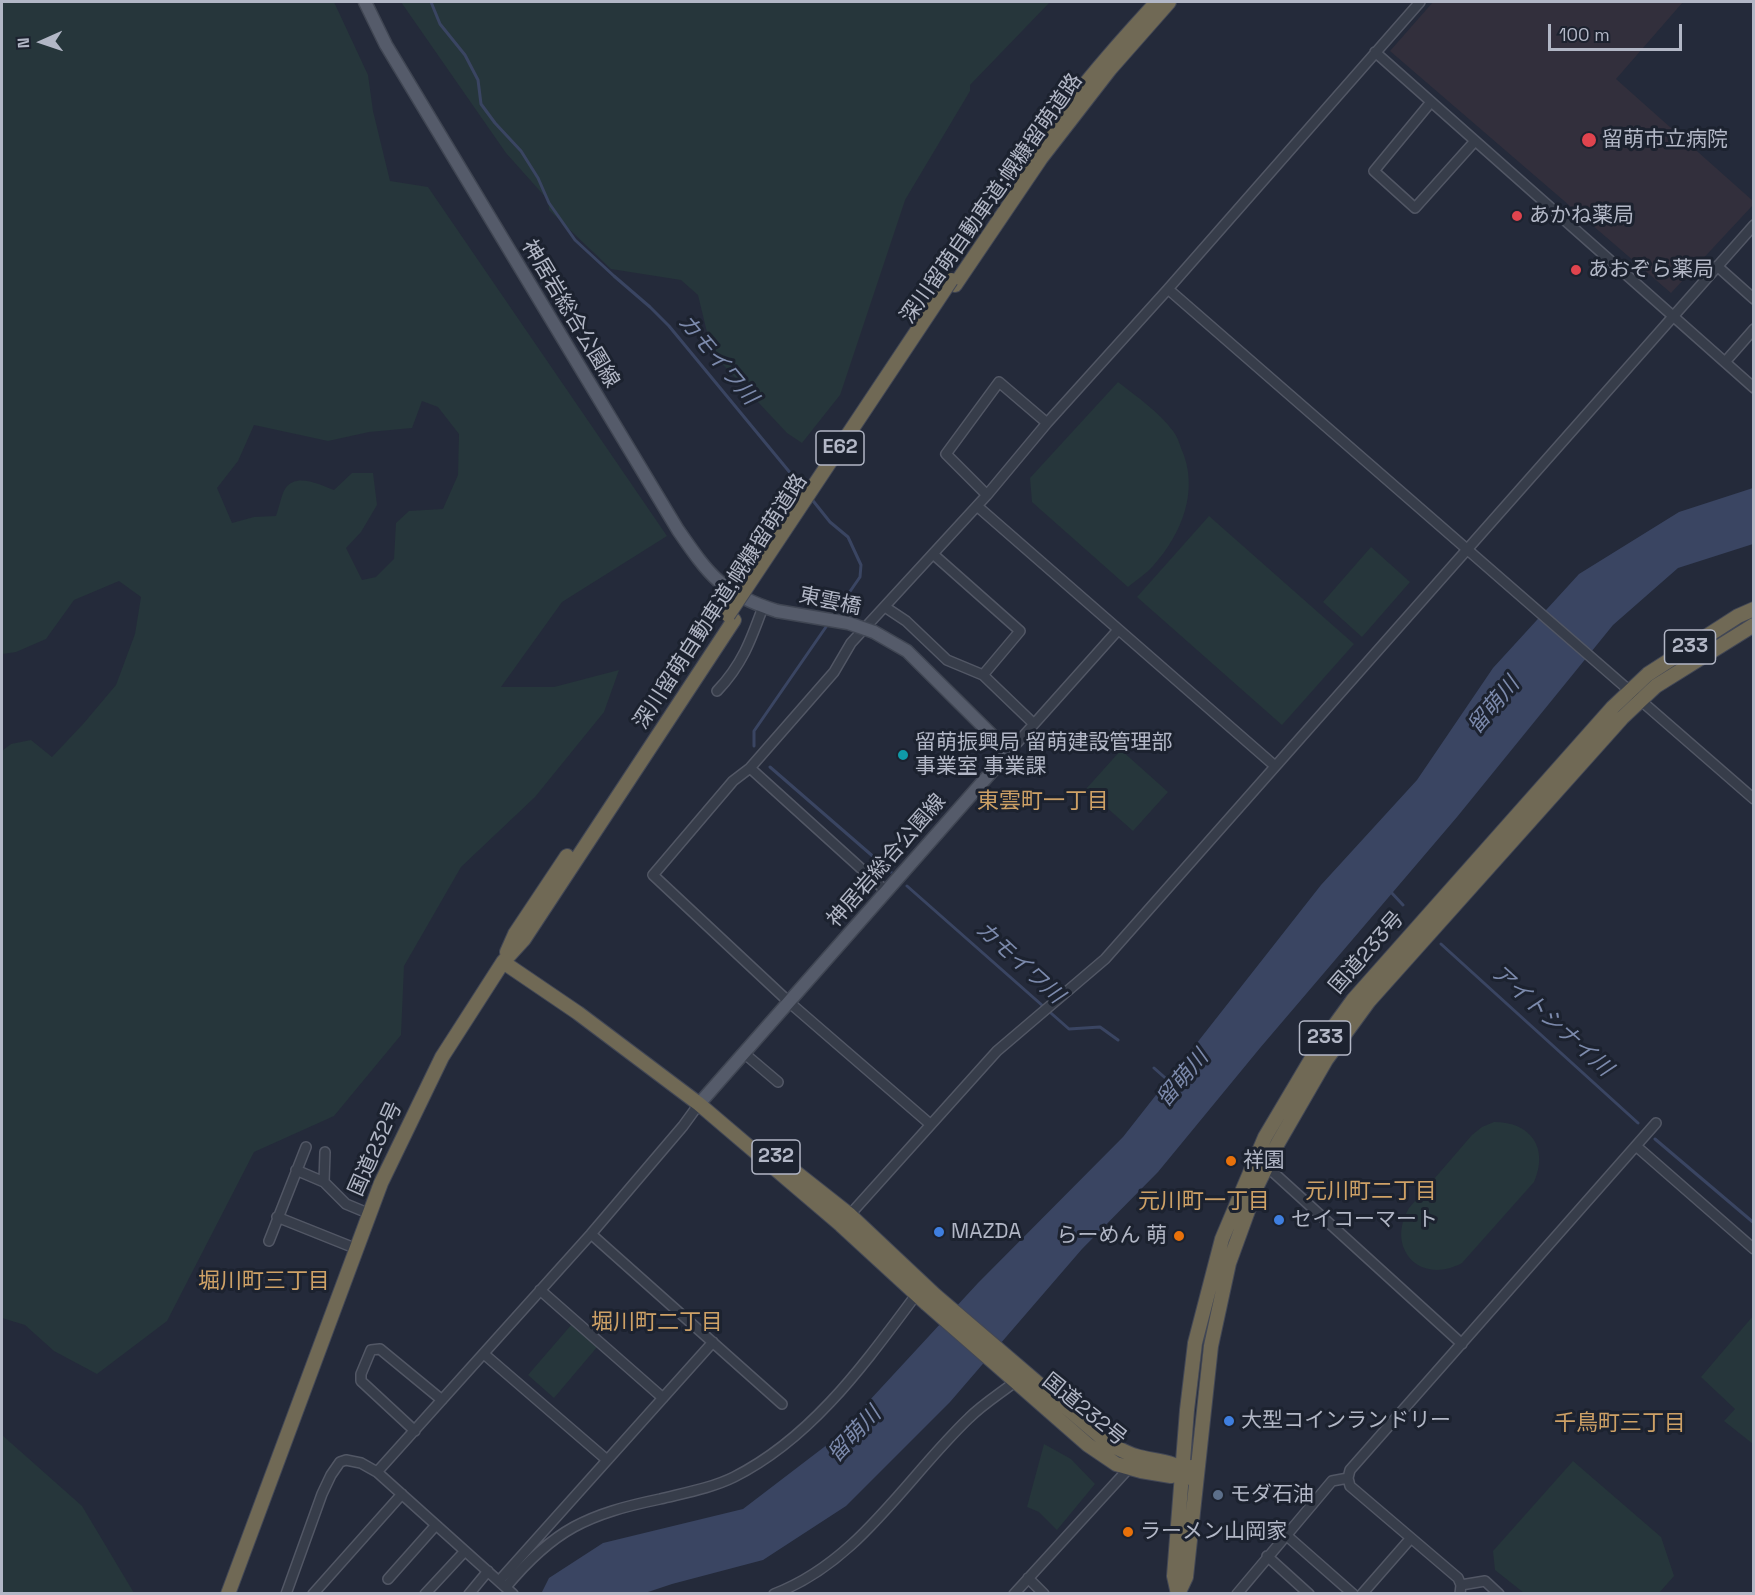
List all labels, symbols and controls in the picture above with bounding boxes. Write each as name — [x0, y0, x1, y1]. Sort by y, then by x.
north arrow — [12, 12, 72, 72]
scale bar — [1551, 12, 1684, 50]
text: 100 m — [1559, 23, 1610, 46]
text: N — [13, 37, 34, 49]
street label: 深川留萌自動車道;幌糠留萌道路 — [896, 69, 1088, 329]
place label: 留萌市立病院 — [1602, 127, 1728, 153]
marker: 留萌市立病院 — [1580, 131, 1598, 149]
place label: あかね薬局 — [1529, 203, 1634, 229]
marker: あかね薬局 — [1510, 209, 1524, 223]
street label: 神居岩総合公園線 — [516, 236, 624, 392]
place label: あおぞら薬局 — [1588, 257, 1714, 283]
marker: あおぞら薬局 — [1569, 263, 1583, 277]
water label: カモイワ川 — [672, 309, 762, 411]
road number: E62 — [816, 431, 864, 465]
street label: 深川留萌自動車道;幌糠留萌道路 — [629, 470, 813, 734]
street label: 東雲橋 — [797, 583, 863, 621]
road number: 233 — [1664, 630, 1716, 664]
water label: 留萌川 — [1463, 672, 1525, 740]
place label: 留萌振興局 留萌建設管理部 事業室 事業課 — [915, 730, 1172, 780]
marker: 留萌振興局 留萌建設管理部 事業室 事業課 — [896, 748, 910, 762]
street label: 神居岩総合公園線 — [822, 789, 952, 933]
district label: 東雲町一丁目 — [977, 789, 1109, 815]
street label: 国道233号 — [1324, 907, 1410, 999]
water label: カモイワ川 — [969, 916, 1069, 1010]
water label: アイトシナイ川 — [1485, 960, 1617, 1082]
road number: 233 — [1300, 1021, 1350, 1055]
water label: 留萌川 — [1152, 1045, 1214, 1113]
street label: 国道232号 — [344, 1098, 408, 1200]
road number: 232 — [752, 1140, 800, 1174]
place label: 祥園 — [1243, 1148, 1285, 1174]
marker: 祥園 — [1224, 1154, 1238, 1168]
district label: 元川町二丁目 — [1305, 1179, 1437, 1205]
district label: 元川町一丁目 — [1138, 1189, 1270, 1215]
place label: セイコーマート — [1291, 1207, 1438, 1233]
marker: セイコーマート — [1272, 1213, 1286, 1227]
place label: MAZDA — [951, 1219, 1021, 1245]
place label: らーめん 萌 — [1057, 1223, 1167, 1249]
marker: MAZDA — [932, 1225, 946, 1239]
marker: らーめん 萌 — [1172, 1229, 1186, 1243]
district label: 堀川町三丁目 — [198, 1269, 330, 1295]
district label: 堀川町二丁目 — [591, 1310, 723, 1336]
street label: 国道232号 — [1037, 1368, 1131, 1452]
water label: 留萌川 — [823, 1402, 887, 1468]
place label: 大型コインランドリー — [1241, 1408, 1451, 1434]
district label: 千鳥町三丁目 — [1554, 1411, 1686, 1437]
marker: 大型コインランドリー — [1222, 1414, 1236, 1428]
place label: モダ石油 — [1230, 1482, 1314, 1508]
marker: モダ石油 — [1211, 1488, 1225, 1502]
place label: ラーメン山岡家 — [1140, 1519, 1287, 1545]
marker: ラーメン山岡家 — [1121, 1525, 1135, 1539]

